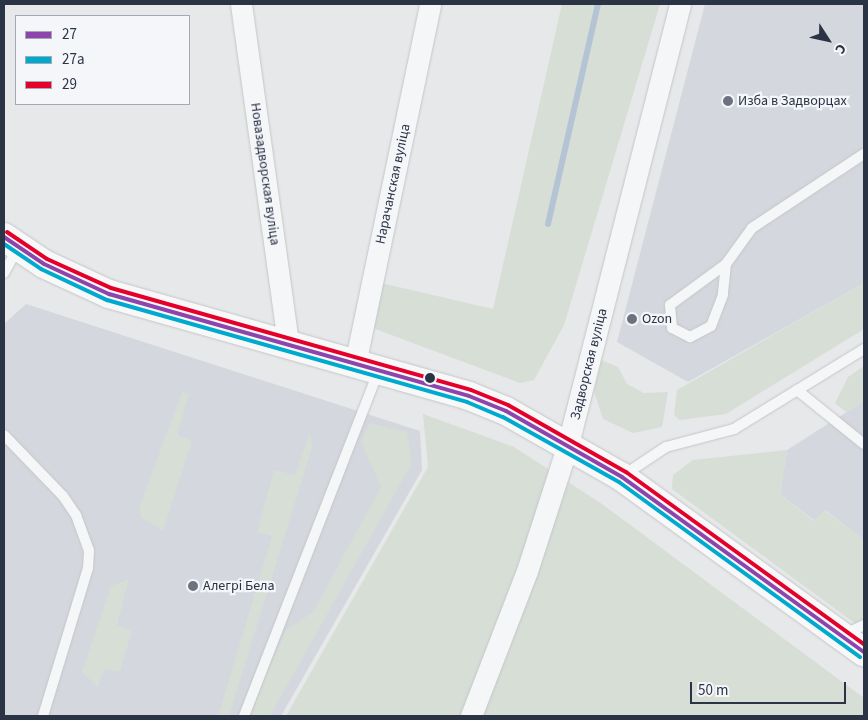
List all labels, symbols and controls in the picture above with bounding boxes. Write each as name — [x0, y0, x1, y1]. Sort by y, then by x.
legend — [15, 15, 190, 105]
north arrow — [803, 15, 853, 65]
text: 27 — [62, 24, 77, 45]
text: С — [830, 40, 851, 58]
text: 27а — [62, 49, 84, 70]
text: 29 — [62, 74, 77, 95]
place label: Изба в Задворцах — [738, 93, 847, 109]
marker: Изба в Задворцах — [722, 95, 734, 107]
street label: Новазадворская вуліца — [247, 102, 283, 246]
street label: Нарачанская вуліца — [372, 122, 414, 246]
street label: Задворская вуліца — [567, 307, 611, 421]
place label: Ozon — [642, 311, 672, 327]
marker: Ozon — [626, 313, 638, 325]
unlabelled marker — [425, 373, 435, 383]
place label: Алегрі Бела — [203, 578, 275, 594]
marker: Алегрі Бела — [187, 580, 199, 592]
scale bar — [693, 672, 849, 704]
text: 50 m — [698, 680, 728, 701]

